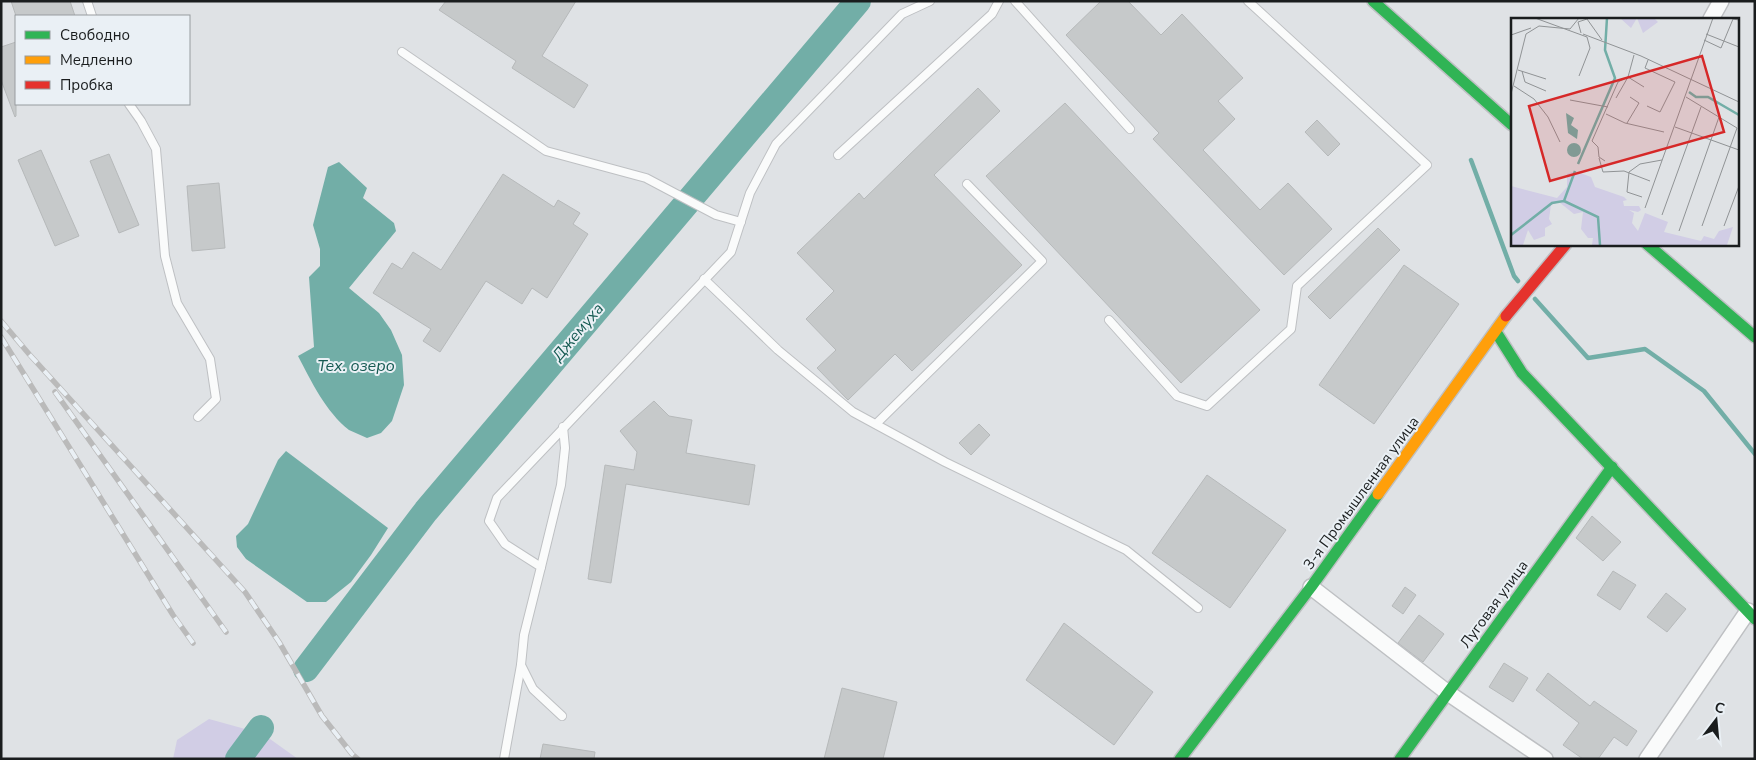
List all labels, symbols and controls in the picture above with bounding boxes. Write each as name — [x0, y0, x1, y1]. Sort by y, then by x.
legend — [15, 15, 190, 105]
inset map — [1511, 18, 1738, 245]
text: Свободно — [60, 25, 130, 45]
text: Медленно — [60, 50, 133, 70]
text: Пробка — [60, 75, 113, 95]
water label: Джемуха — [547, 298, 609, 367]
water label: Тех. озеро — [317, 355, 395, 377]
street label: 3-я Промышленная улица — [1299, 412, 1423, 574]
street label: Луговая улица — [1455, 556, 1533, 652]
north arrow — [1691, 695, 1741, 745]
text: С — [1712, 698, 1727, 719]

